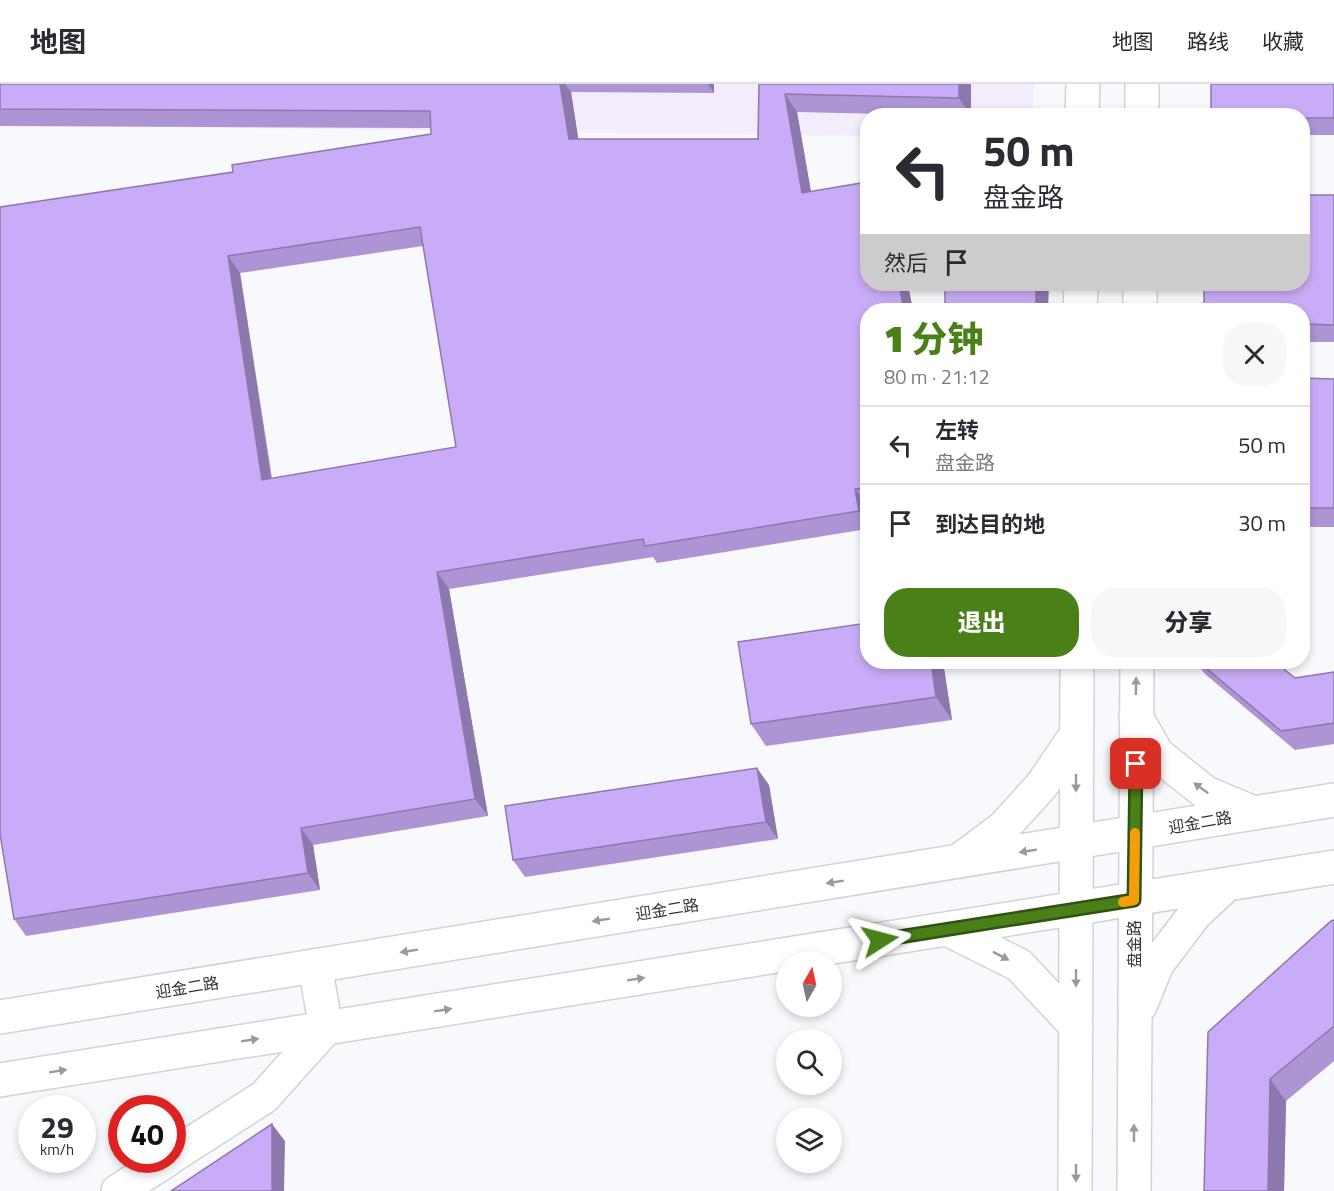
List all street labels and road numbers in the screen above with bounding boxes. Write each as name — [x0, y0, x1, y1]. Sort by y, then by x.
street label: 迎金二路 — [1166, 805, 1234, 839]
street label: 迎金二路 — [634, 892, 700, 926]
street label: 盘金路 — [1122, 920, 1146, 968]
street label: 迎金二路 — [154, 970, 220, 1004]

